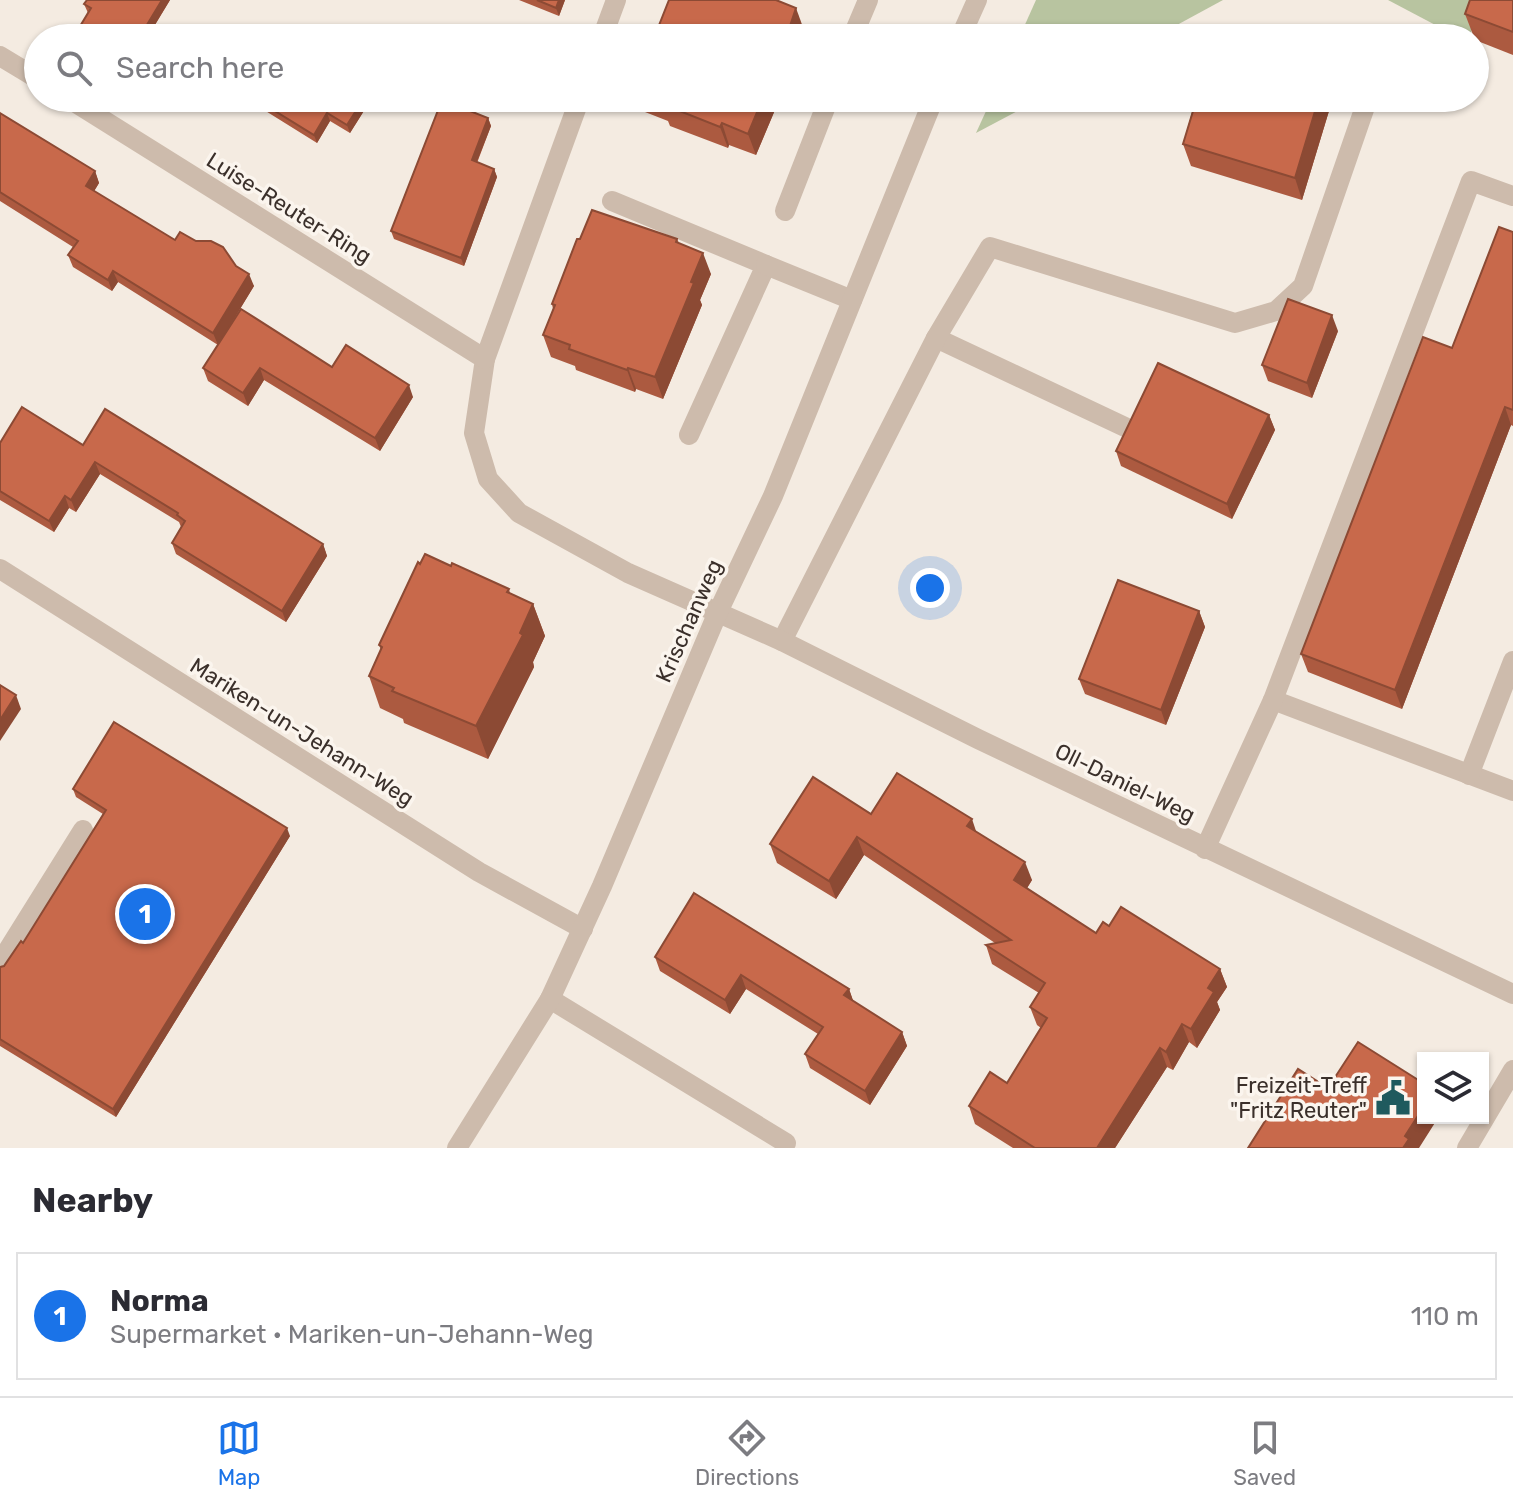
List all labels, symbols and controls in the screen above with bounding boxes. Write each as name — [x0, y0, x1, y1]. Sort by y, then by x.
search box — [24, 24, 1489, 112]
icon: search — [52, 46, 96, 90]
text: Search here — [116, 50, 284, 86]
street label: Luise-Reuter-Ring — [201, 146, 377, 270]
street label: Krischanweg — [650, 555, 728, 687]
your location — [910, 568, 950, 608]
street label: Mariken-un-Jehann-Weg — [185, 652, 419, 812]
street label: Oll-Daniel-Weg — [1051, 737, 1199, 829]
pin: 1 — [119, 884, 171, 944]
map controls — [1417, 1052, 1489, 1124]
button: layers — [1417, 1052, 1489, 1124]
place label: Freizeit-Treff "Fritz Reuter" — [1230, 1072, 1368, 1124]
public building icon: Freizeit-Treff "Fritz Reuter" — [1374, 1079, 1412, 1117]
text: Nearby — [32, 1180, 153, 1221]
text: Norma — [110, 1283, 209, 1319]
text: 1 — [54, 1301, 66, 1332]
text: 110 m — [1411, 1301, 1479, 1332]
text: Supermarket · Mariken-un-Jehann-Weg — [110, 1319, 594, 1350]
tab: Map — [217, 1416, 261, 1491]
tab: Directions — [695, 1416, 799, 1491]
tab: Saved — [1233, 1416, 1296, 1491]

